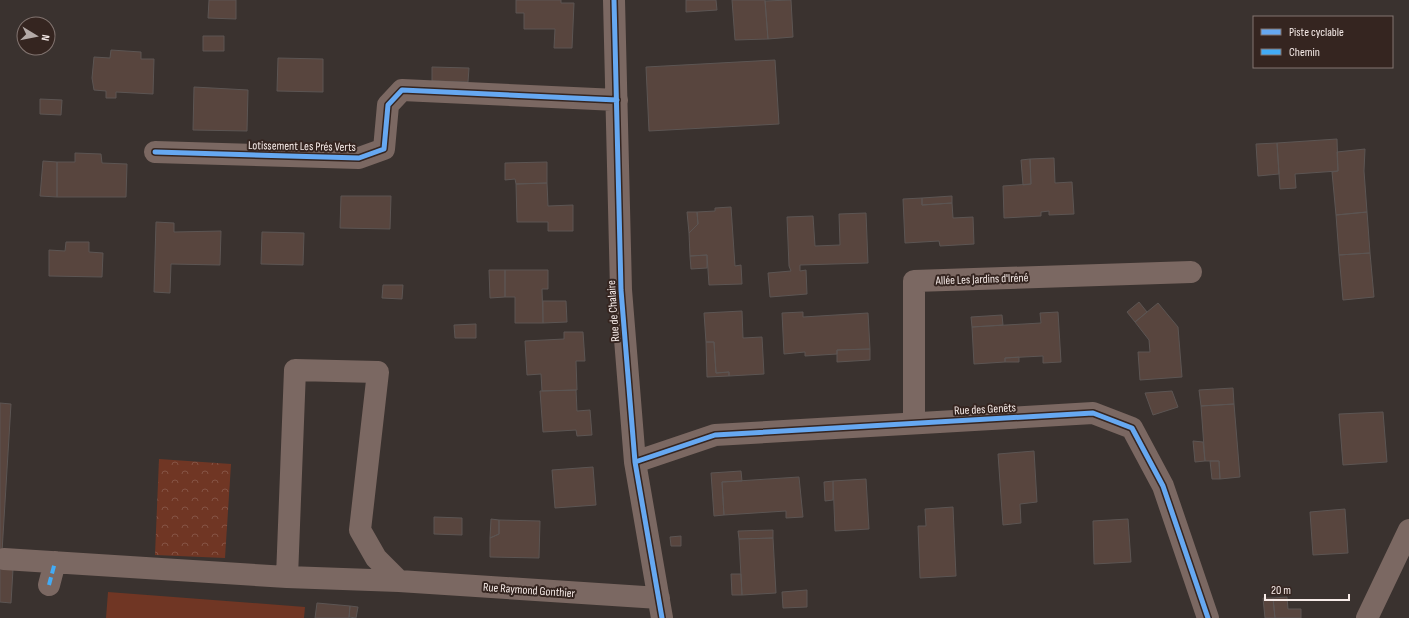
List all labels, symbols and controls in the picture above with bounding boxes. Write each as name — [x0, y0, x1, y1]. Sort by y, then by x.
north arrow — [16, 16, 56, 56]
legend — [1253, 16, 1393, 68]
text: Piste cyclable — [1289, 25, 1344, 40]
text: N — [38, 34, 52, 42]
text: Chemin — [1289, 45, 1320, 60]
street label: Lotissement Les Prés Verts — [248, 138, 356, 155]
street label: Allée Les Jardins d'Iréné — [934, 270, 1029, 289]
street label: Rue de Chalaire — [604, 279, 623, 342]
street label: Rue des Genêts — [954, 400, 1016, 419]
scale bar — [1265, 576, 1349, 602]
street label: Rue Raymond Gonthier — [483, 580, 576, 601]
text: 20 m — [1271, 583, 1291, 598]

